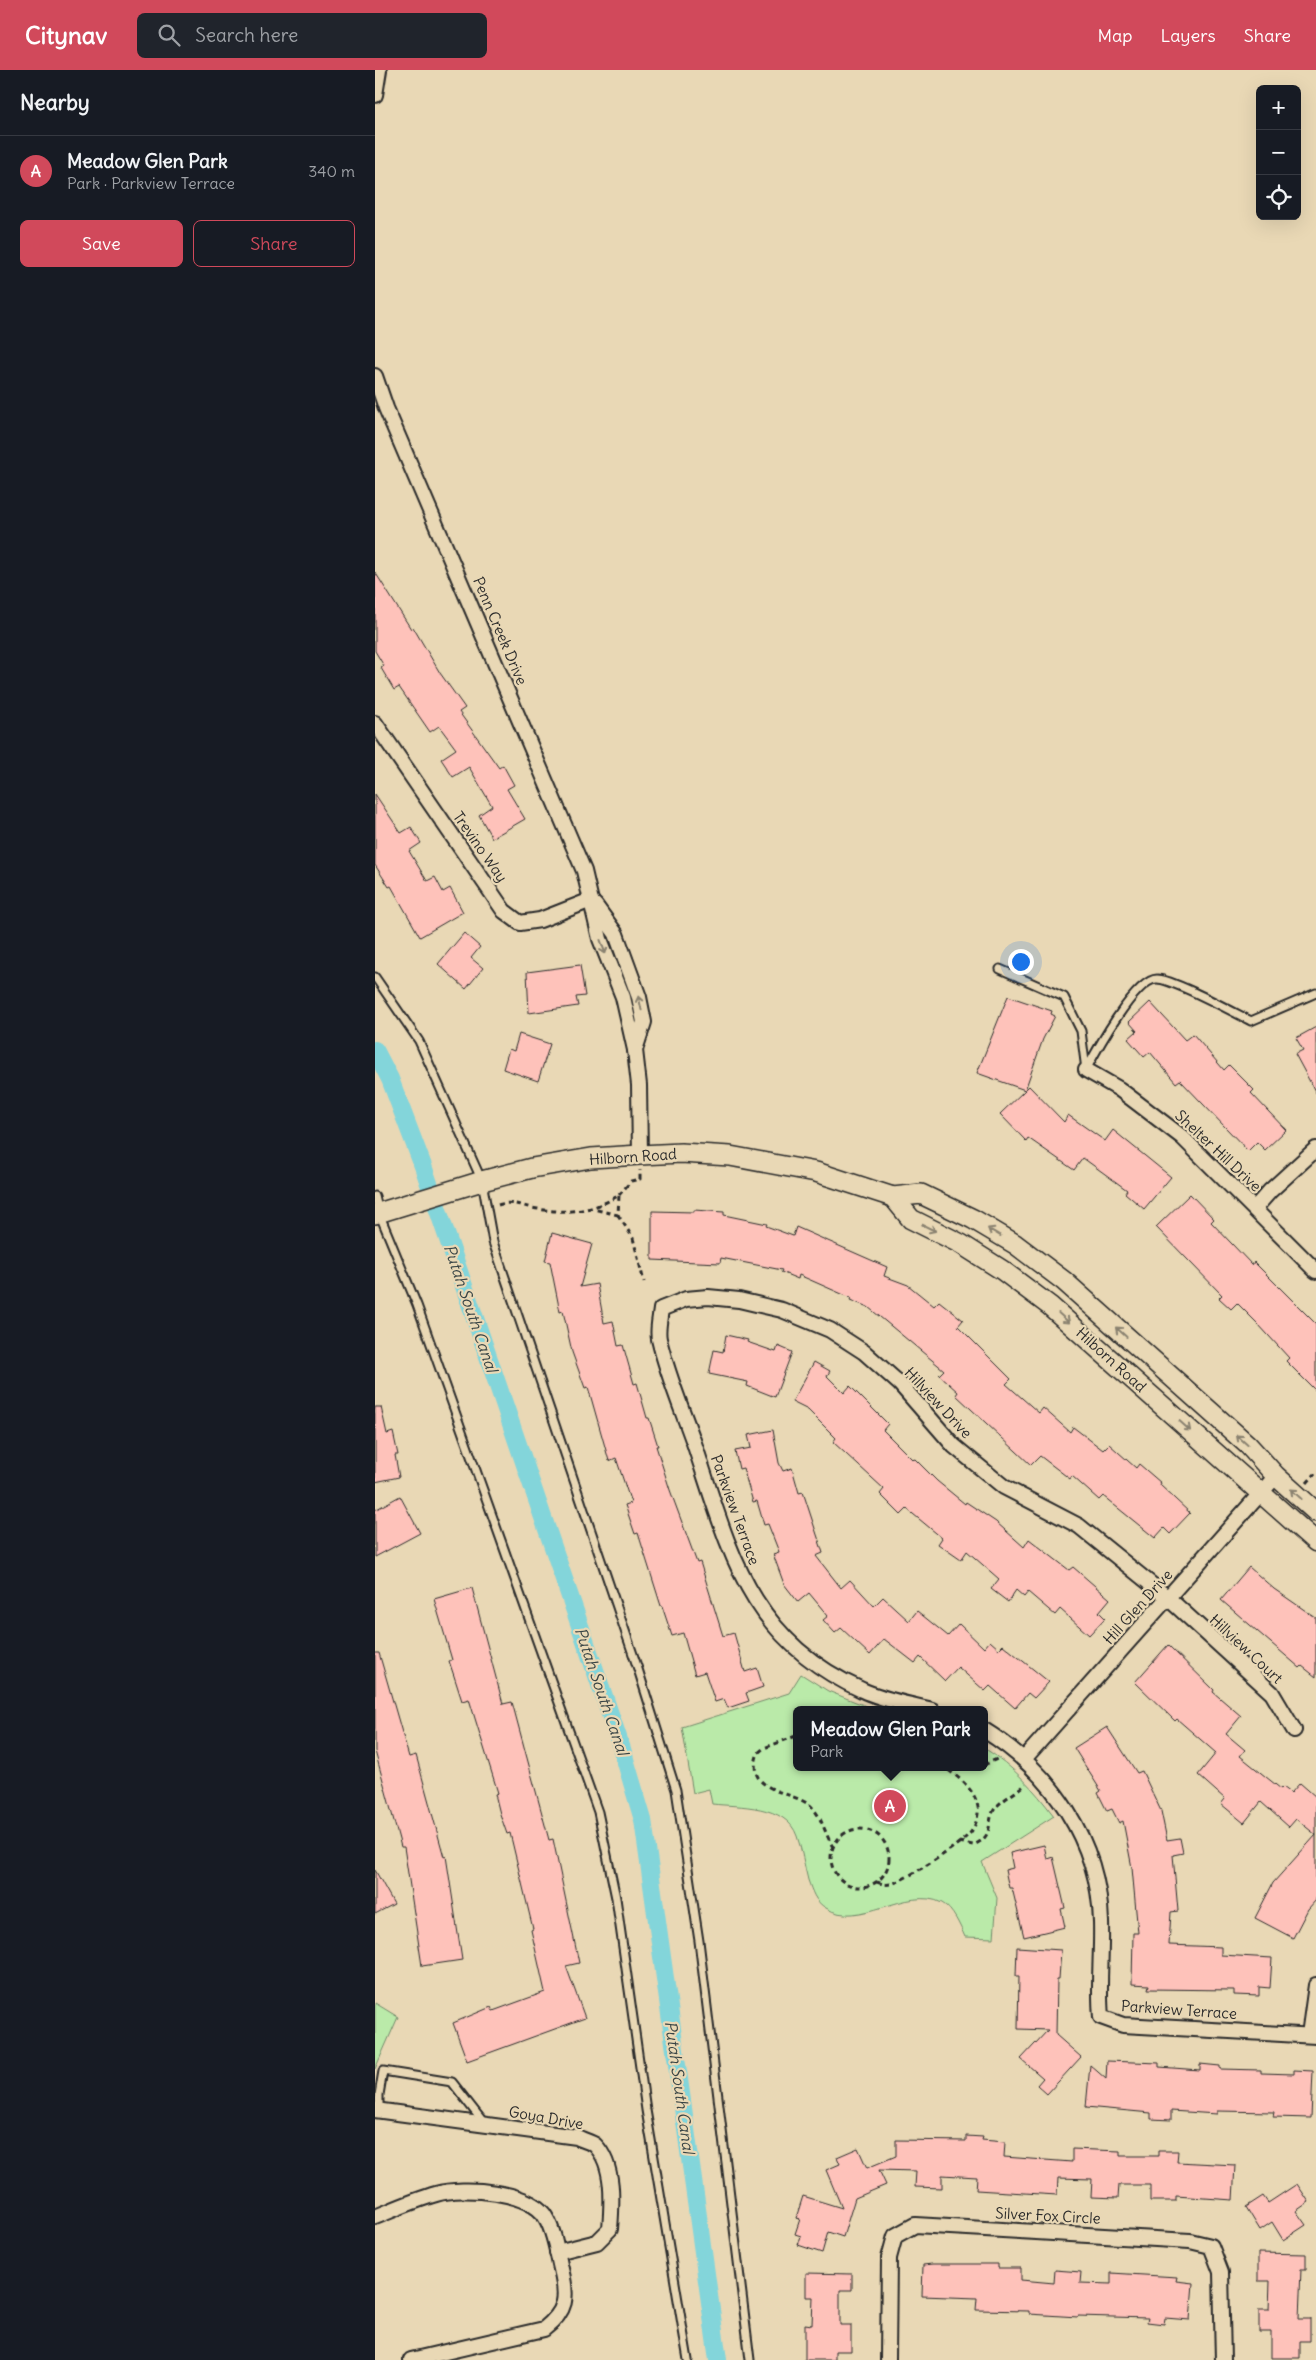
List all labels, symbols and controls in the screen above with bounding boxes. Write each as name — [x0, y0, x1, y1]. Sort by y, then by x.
search box — [137, 13, 487, 58]
text: Citynav — [25, 20, 107, 50]
icon: search — [155, 21, 183, 49]
text: Search here — [195, 23, 298, 47]
text: Map — [1097, 24, 1132, 47]
text: Layers — [1160, 24, 1216, 47]
text: Share — [1244, 24, 1291, 47]
map controls — [1256, 85, 1301, 220]
button: + — [1256, 85, 1301, 130]
text: Nearby — [20, 89, 90, 116]
button: − — [1256, 130, 1301, 175]
text: Meadow Glen Park — [67, 149, 228, 173]
text: A — [31, 161, 41, 181]
text: 340 m — [308, 161, 355, 181]
text: Park · Parkview Terrace — [67, 173, 235, 193]
button: locate — [1256, 175, 1301, 220]
button: Save — [20, 220, 183, 267]
button: Share — [193, 220, 355, 267]
street label: Penn Creek Drive — [469, 574, 532, 688]
street label: Trevino Way — [449, 808, 512, 886]
one-way arrow — [599, 939, 608, 954]
your location — [1008, 949, 1034, 975]
one-way arrow — [635, 995, 644, 1011]
street label: Shelter Hill Drive — [1171, 1106, 1265, 1195]
street label: Hilborn Road — [589, 1144, 678, 1169]
one-way arrow — [921, 1224, 936, 1233]
one-way arrow — [987, 1226, 1001, 1236]
water label: Putah South Canal — [440, 1242, 503, 1377]
one-way arrow — [1057, 1312, 1070, 1324]
street label: Hilborn Road — [1072, 1323, 1150, 1396]
one-way arrow — [1114, 1326, 1127, 1338]
street label: Hillview Drive — [901, 1363, 976, 1442]
one-way arrow — [1179, 1420, 1192, 1432]
one-way arrow — [1236, 1434, 1249, 1446]
street label: Parkview Terrace — [707, 1452, 764, 1568]
one-way arrow — [1289, 1488, 1302, 1499]
street label: Hill Glen Drive — [1099, 1565, 1176, 1648]
street label: Hillview Court — [1206, 1610, 1287, 1687]
water label: Putah South Canal — [571, 1625, 634, 1760]
popup — [793, 1706, 988, 1771]
text: Meadow Glen Park — [810, 1717, 971, 1741]
text: Park — [810, 1741, 843, 1761]
pin: A — [874, 1787, 906, 1825]
street label: Parkview Terrace — [1121, 1996, 1238, 2023]
water label: Putah South Canal — [661, 2019, 700, 2157]
street label: Goya Drive — [507, 2102, 585, 2133]
street label: Silver Fox Circle — [995, 2203, 1101, 2228]

